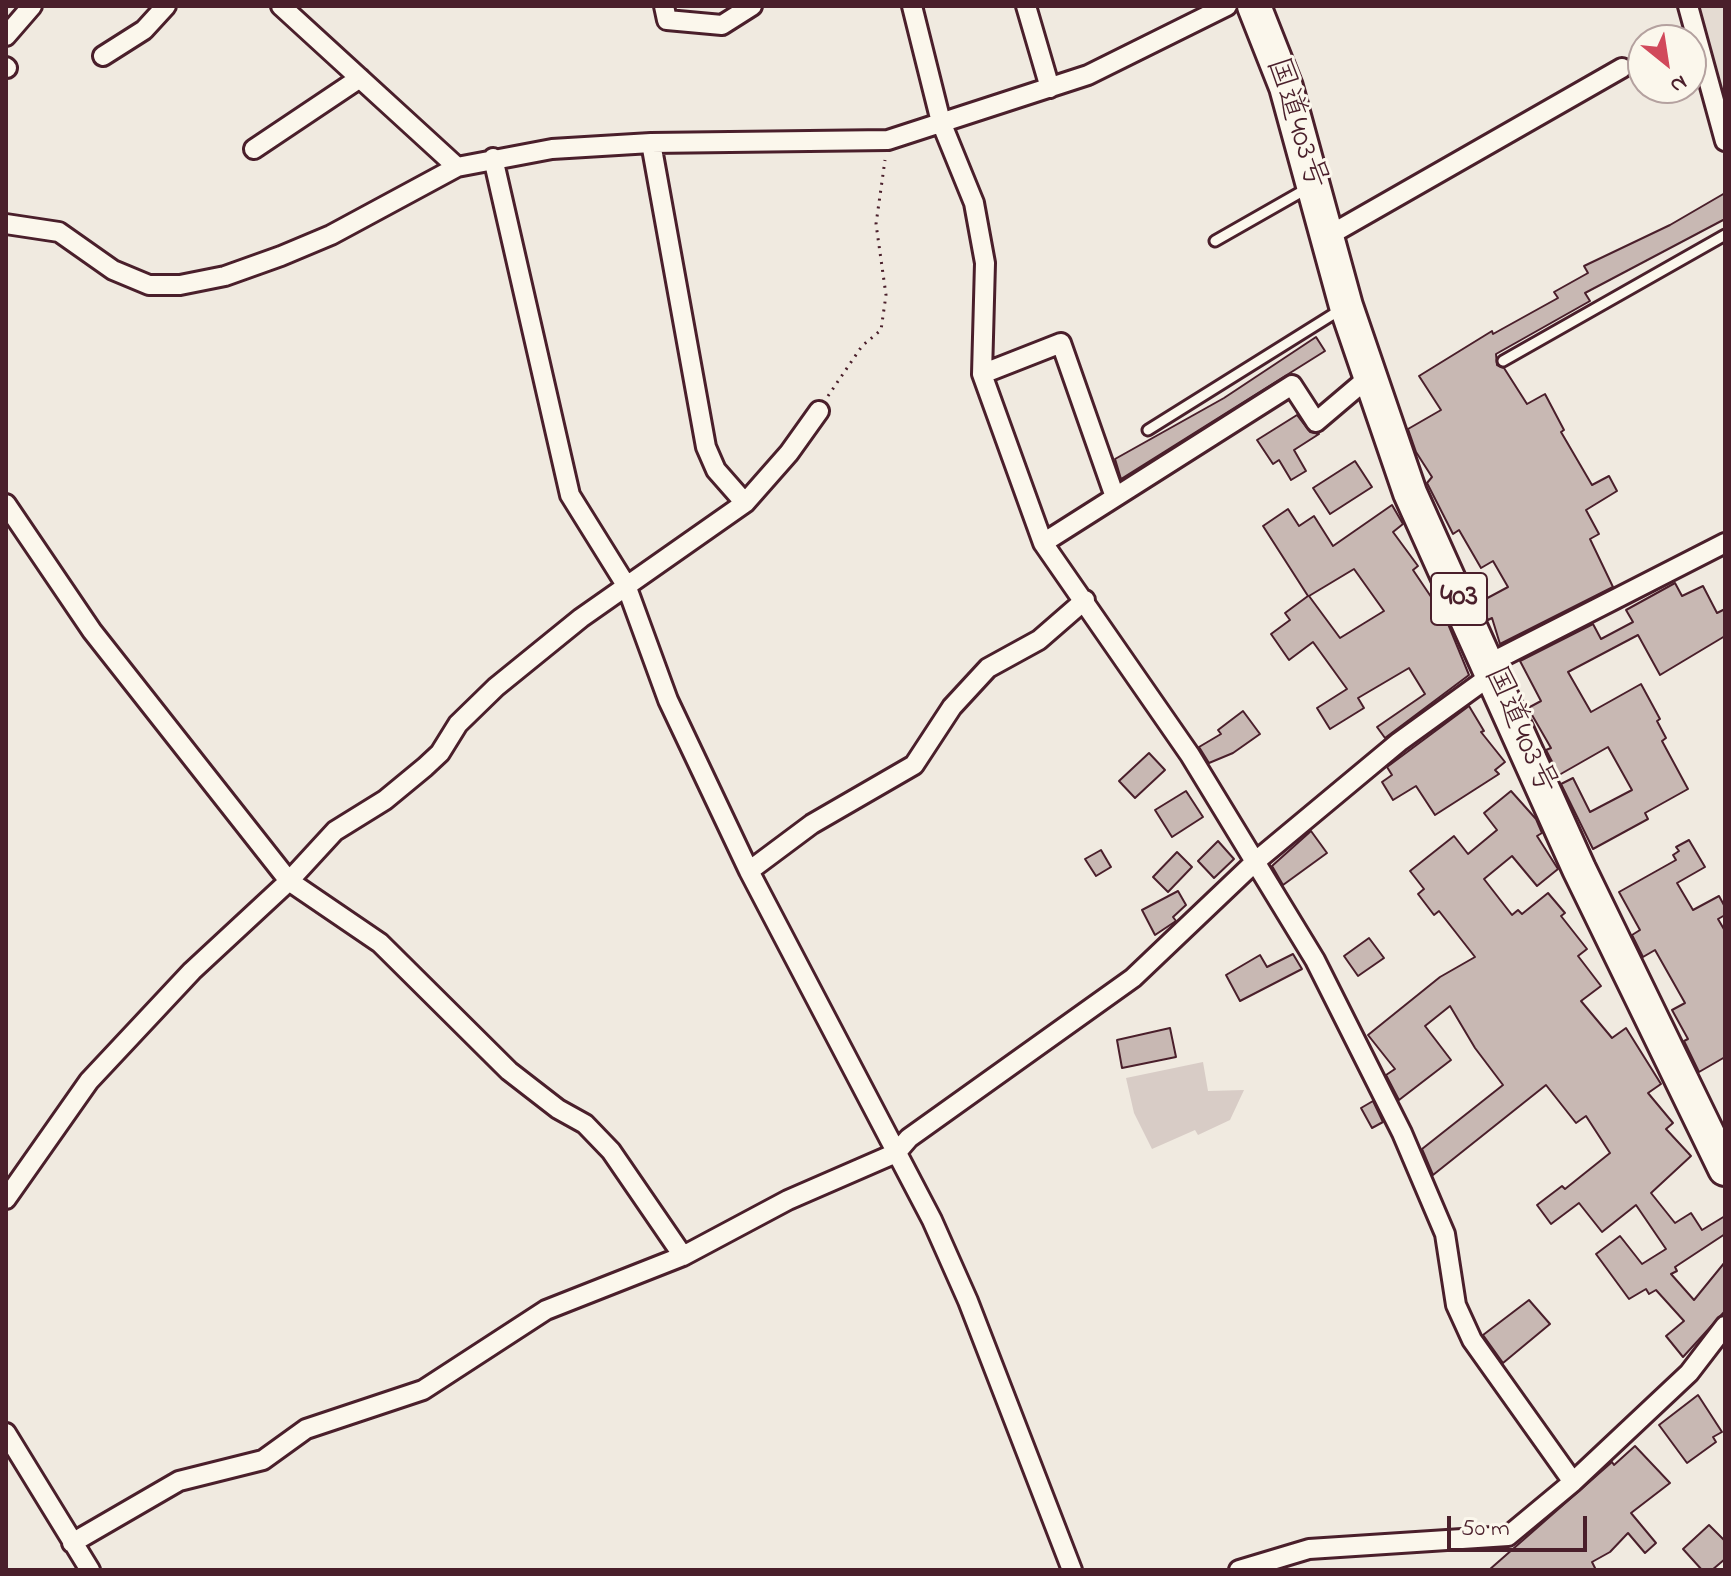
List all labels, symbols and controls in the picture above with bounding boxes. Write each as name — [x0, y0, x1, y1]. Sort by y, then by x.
north arrow — [1627, 24, 1707, 104]
street label: 国道403号 — [1255, 53, 1333, 195]
text: N — [1664, 65, 1692, 101]
road number: 403 — [1431, 573, 1487, 625]
street label: 国道403号 — [1473, 661, 1563, 801]
scale bar — [1451, 1500, 1591, 1550]
text: 50 m — [1461, 1512, 1510, 1547]

